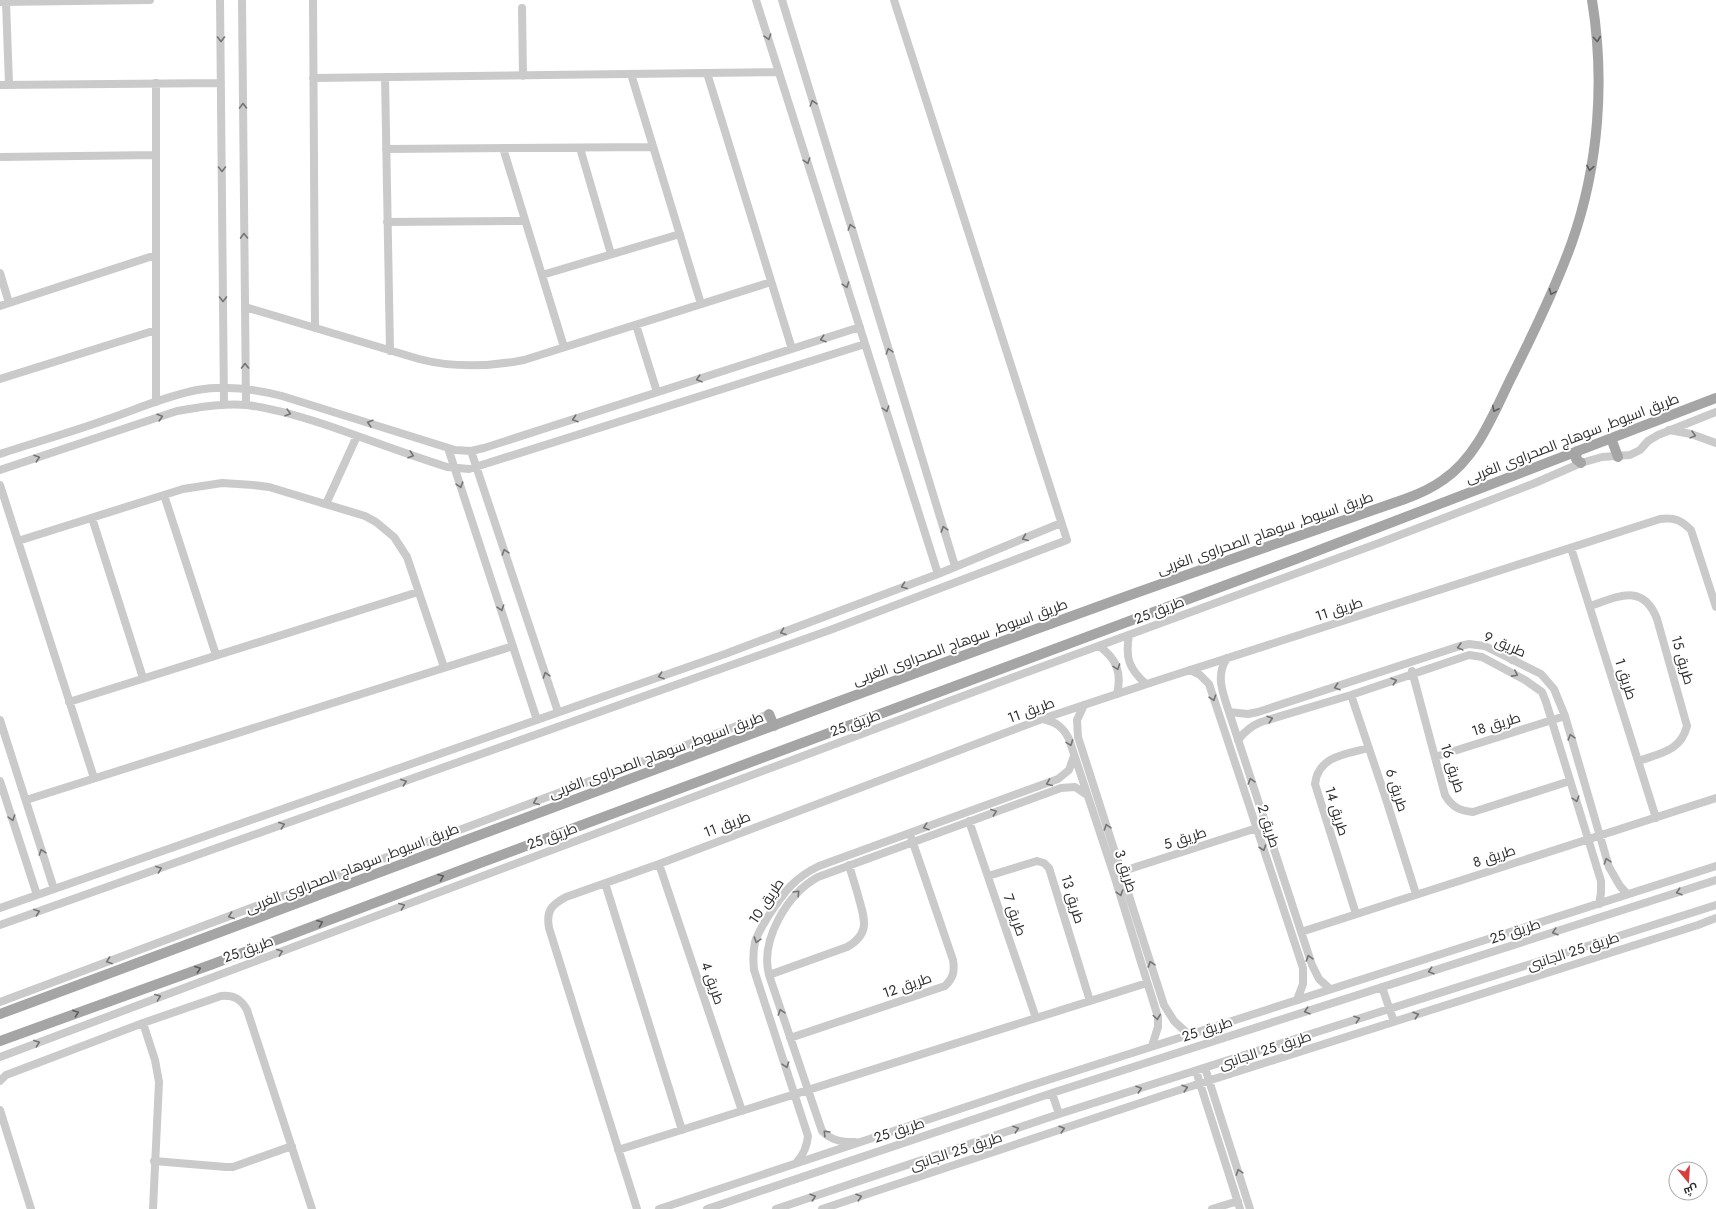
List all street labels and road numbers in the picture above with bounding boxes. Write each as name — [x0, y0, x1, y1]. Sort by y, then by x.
street label: طريق اسيوط, سوهاج الصحراوى الغربى — [1462, 388, 1682, 488]
street label: طريق اسيوط, سوهاج الصحراوى الغربى — [1154, 487, 1376, 579]
street label: طريق 25 — [1131, 591, 1187, 629]
street label: طريق 11 — [1313, 592, 1365, 626]
street label: طريق اسيوط, سوهاج الصحراوى الغربى — [850, 594, 1070, 690]
street label: طريق 9 — [1481, 626, 1529, 662]
street label: طريق 15 — [1666, 633, 1700, 687]
street label: طريق 1 — [1610, 656, 1642, 702]
street label: طريق 11 — [1005, 692, 1057, 728]
street label: طريق 25 — [827, 705, 883, 741]
street label: طريق اسيوط, سوهاج الصحراوى الغربى — [546, 707, 766, 803]
street label: طريق 18 — [1469, 707, 1523, 741]
street label: طريق 16 — [1436, 741, 1470, 795]
street label: طريق 6 — [1381, 766, 1413, 814]
street label: طريق 14 — [1320, 784, 1354, 838]
street label: طريق 2 — [1253, 802, 1285, 850]
street label: طريق 11 — [701, 806, 753, 842]
street label: طريق اسيوط, سوهاج الصحراوى الغربى — [242, 818, 462, 918]
street label: طريق 25 — [524, 818, 580, 854]
street label: طريق 5 — [1161, 822, 1209, 854]
street label: طريق 8 — [1470, 840, 1518, 872]
street label: طريق 3 — [1110, 847, 1142, 895]
street label: طريق 13 — [1056, 872, 1090, 926]
street label: طريق 10 — [743, 874, 789, 928]
street label: طريق 7 — [998, 891, 1032, 939]
street label: طريق 25 — [1487, 913, 1543, 949]
street label: طريق 25 الجانبى — [1524, 927, 1622, 975]
street label: طريق 25 — [220, 931, 276, 967]
street label: طريق 4 — [696, 959, 730, 1007]
street label: طريق 12 — [880, 967, 934, 1003]
street label: طريق 25 — [1179, 1011, 1235, 1047]
street label: طريق 25 الجانبى — [1216, 1026, 1314, 1074]
street label: طريق 25 — [871, 1112, 927, 1148]
street label: طريق 25 الجانبى — [907, 1127, 1005, 1175]

